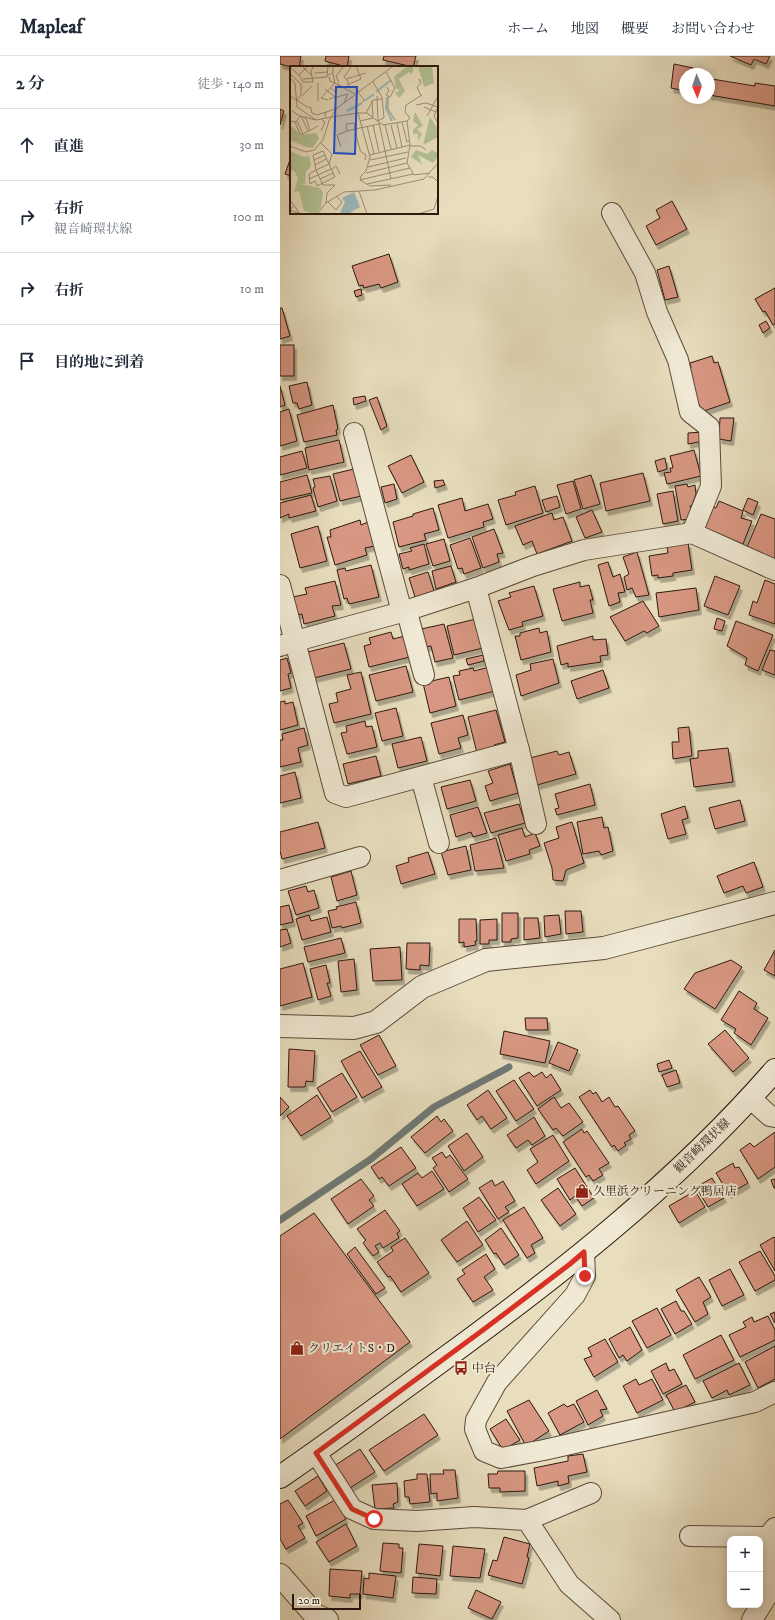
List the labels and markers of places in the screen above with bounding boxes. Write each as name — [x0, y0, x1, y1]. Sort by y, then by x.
shop icon: 久里浜クリーニング鴨居店 — [574, 1183, 590, 1199]
place label: 久里浜クリーニング鴨居店 — [593, 1184, 737, 1199]
shop icon: クリエイトS・D — [289, 1340, 305, 1356]
place label: クリエイトS・D — [308, 1341, 395, 1356]
bus stop icon: 中台 — [453, 1360, 469, 1376]
place label: 中台 — [472, 1361, 496, 1376]

